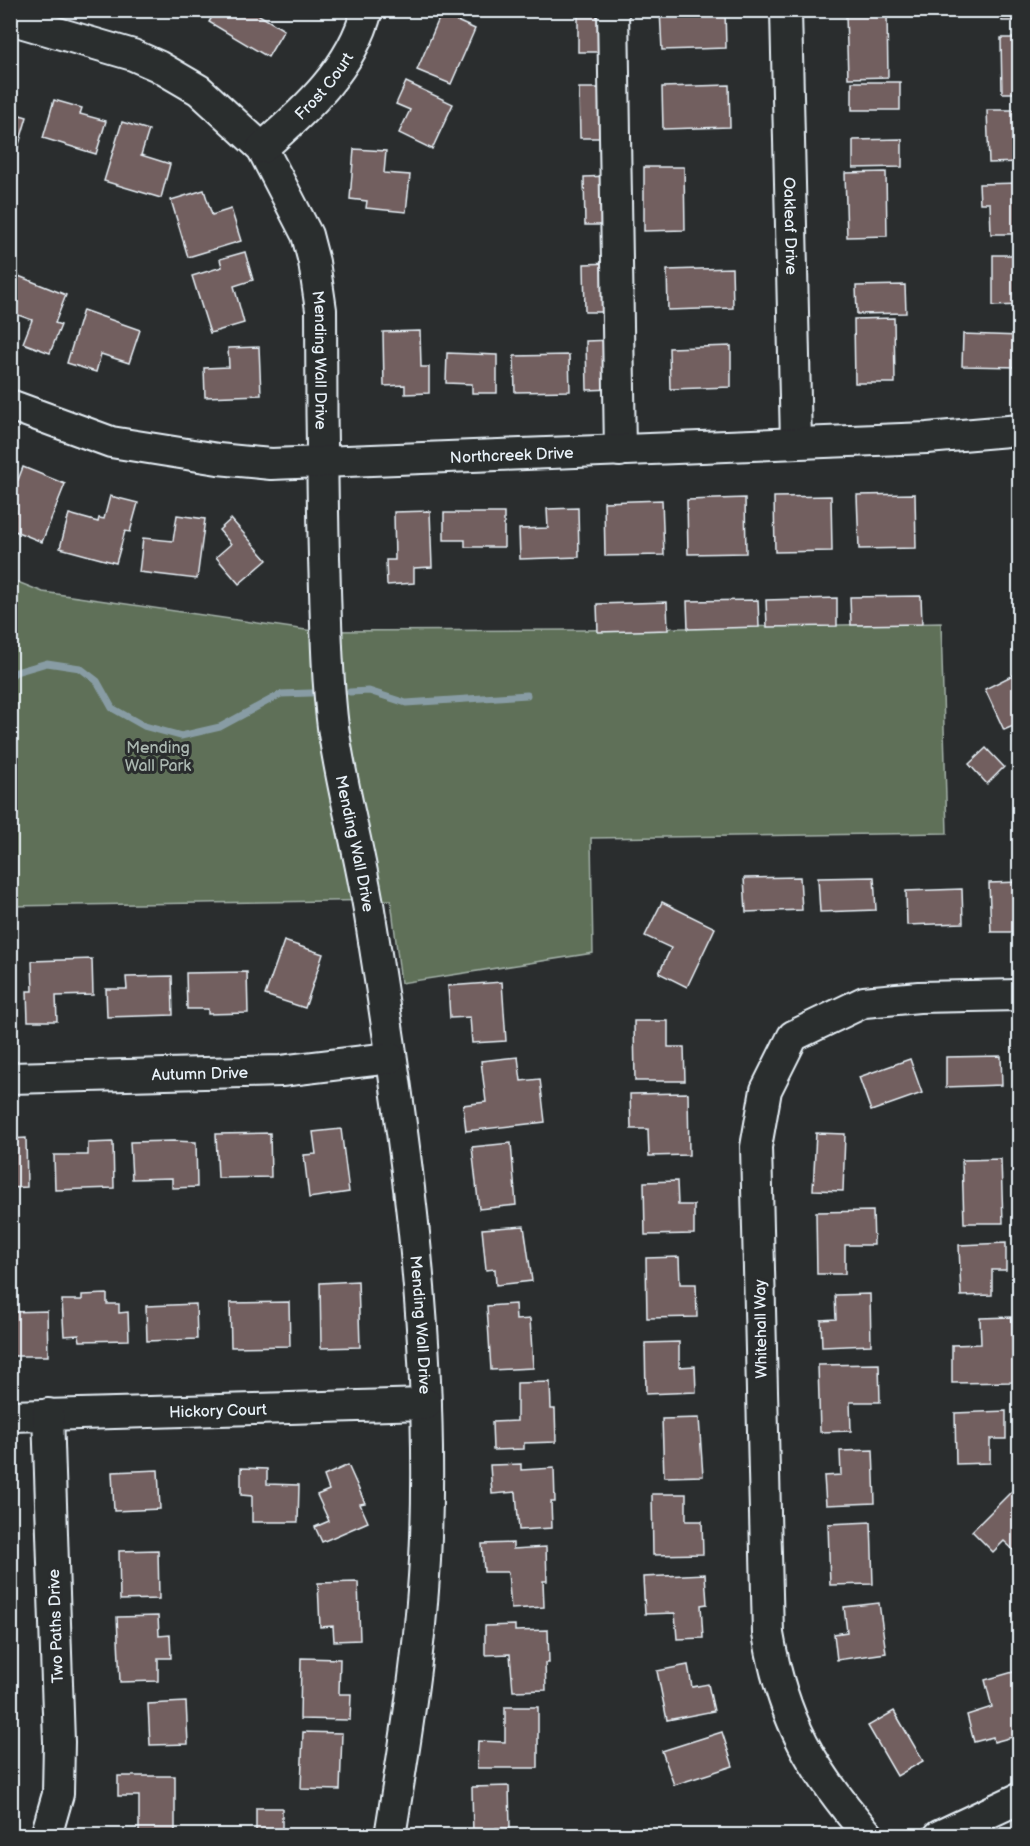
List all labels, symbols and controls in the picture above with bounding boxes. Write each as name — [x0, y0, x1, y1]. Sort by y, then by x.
street label: Frost Court — [292, 50, 358, 124]
street label: Oakleaf Drive — [779, 177, 800, 276]
street label: Mending Wall Drive — [307, 290, 330, 430]
street label: Northcreek Drive — [450, 444, 574, 468]
park label: Mending Wall Park — [125, 739, 191, 776]
street label: Mending Wall Drive — [331, 774, 377, 914]
street label: Autumn Drive — [151, 1064, 249, 1085]
street label: Mending Wall Drive — [405, 1255, 434, 1395]
street label: Whitehall Way — [751, 1278, 772, 1379]
street label: Hickory Court — [169, 1401, 267, 1422]
street label: Two Paths Drive — [45, 1568, 68, 1683]

